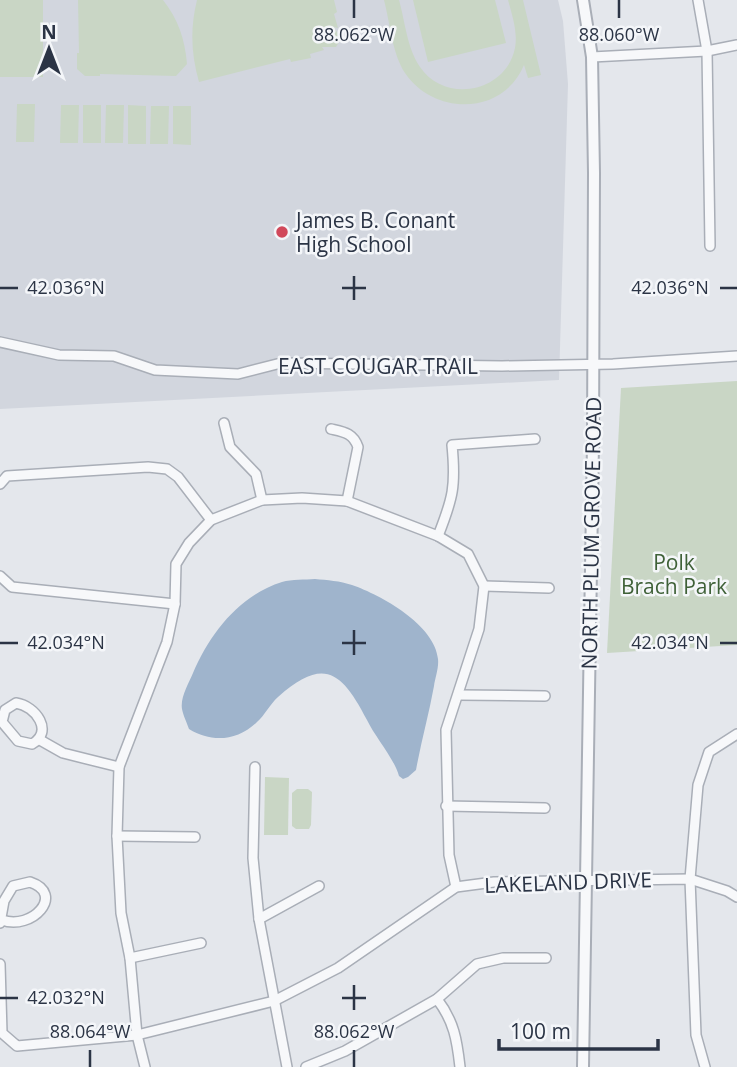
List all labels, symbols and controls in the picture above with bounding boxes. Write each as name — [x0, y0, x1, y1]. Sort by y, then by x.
north arrow — [14, 14, 84, 84]
text: N — [41, 19, 57, 45]
text: 88.062°W — [314, 22, 395, 46]
text: 88.060°W — [579, 22, 660, 46]
place label: James B. Conant High School — [294, 206, 455, 258]
marker: James B. Conant High School — [274, 224, 290, 240]
text: 42.036°N — [27, 275, 105, 299]
text: 42.036°N — [631, 275, 709, 299]
street label: EAST COUGAR TRAIL — [278, 352, 478, 380]
street label: NORTH PLUM GROVE ROAD — [575, 396, 607, 670]
park label: Polk Brach Park — [621, 548, 727, 600]
text: 42.034°N — [27, 630, 105, 654]
text: 42.034°N — [631, 630, 709, 654]
street label: LAKELAND DRIVE — [484, 865, 652, 899]
text: 42.032°N — [27, 985, 105, 1009]
scale bar — [499, 1007, 658, 1052]
text: 100 m — [510, 1017, 571, 1045]
text: 88.064°W — [50, 1019, 131, 1043]
text: 88.062°W — [314, 1019, 395, 1043]

